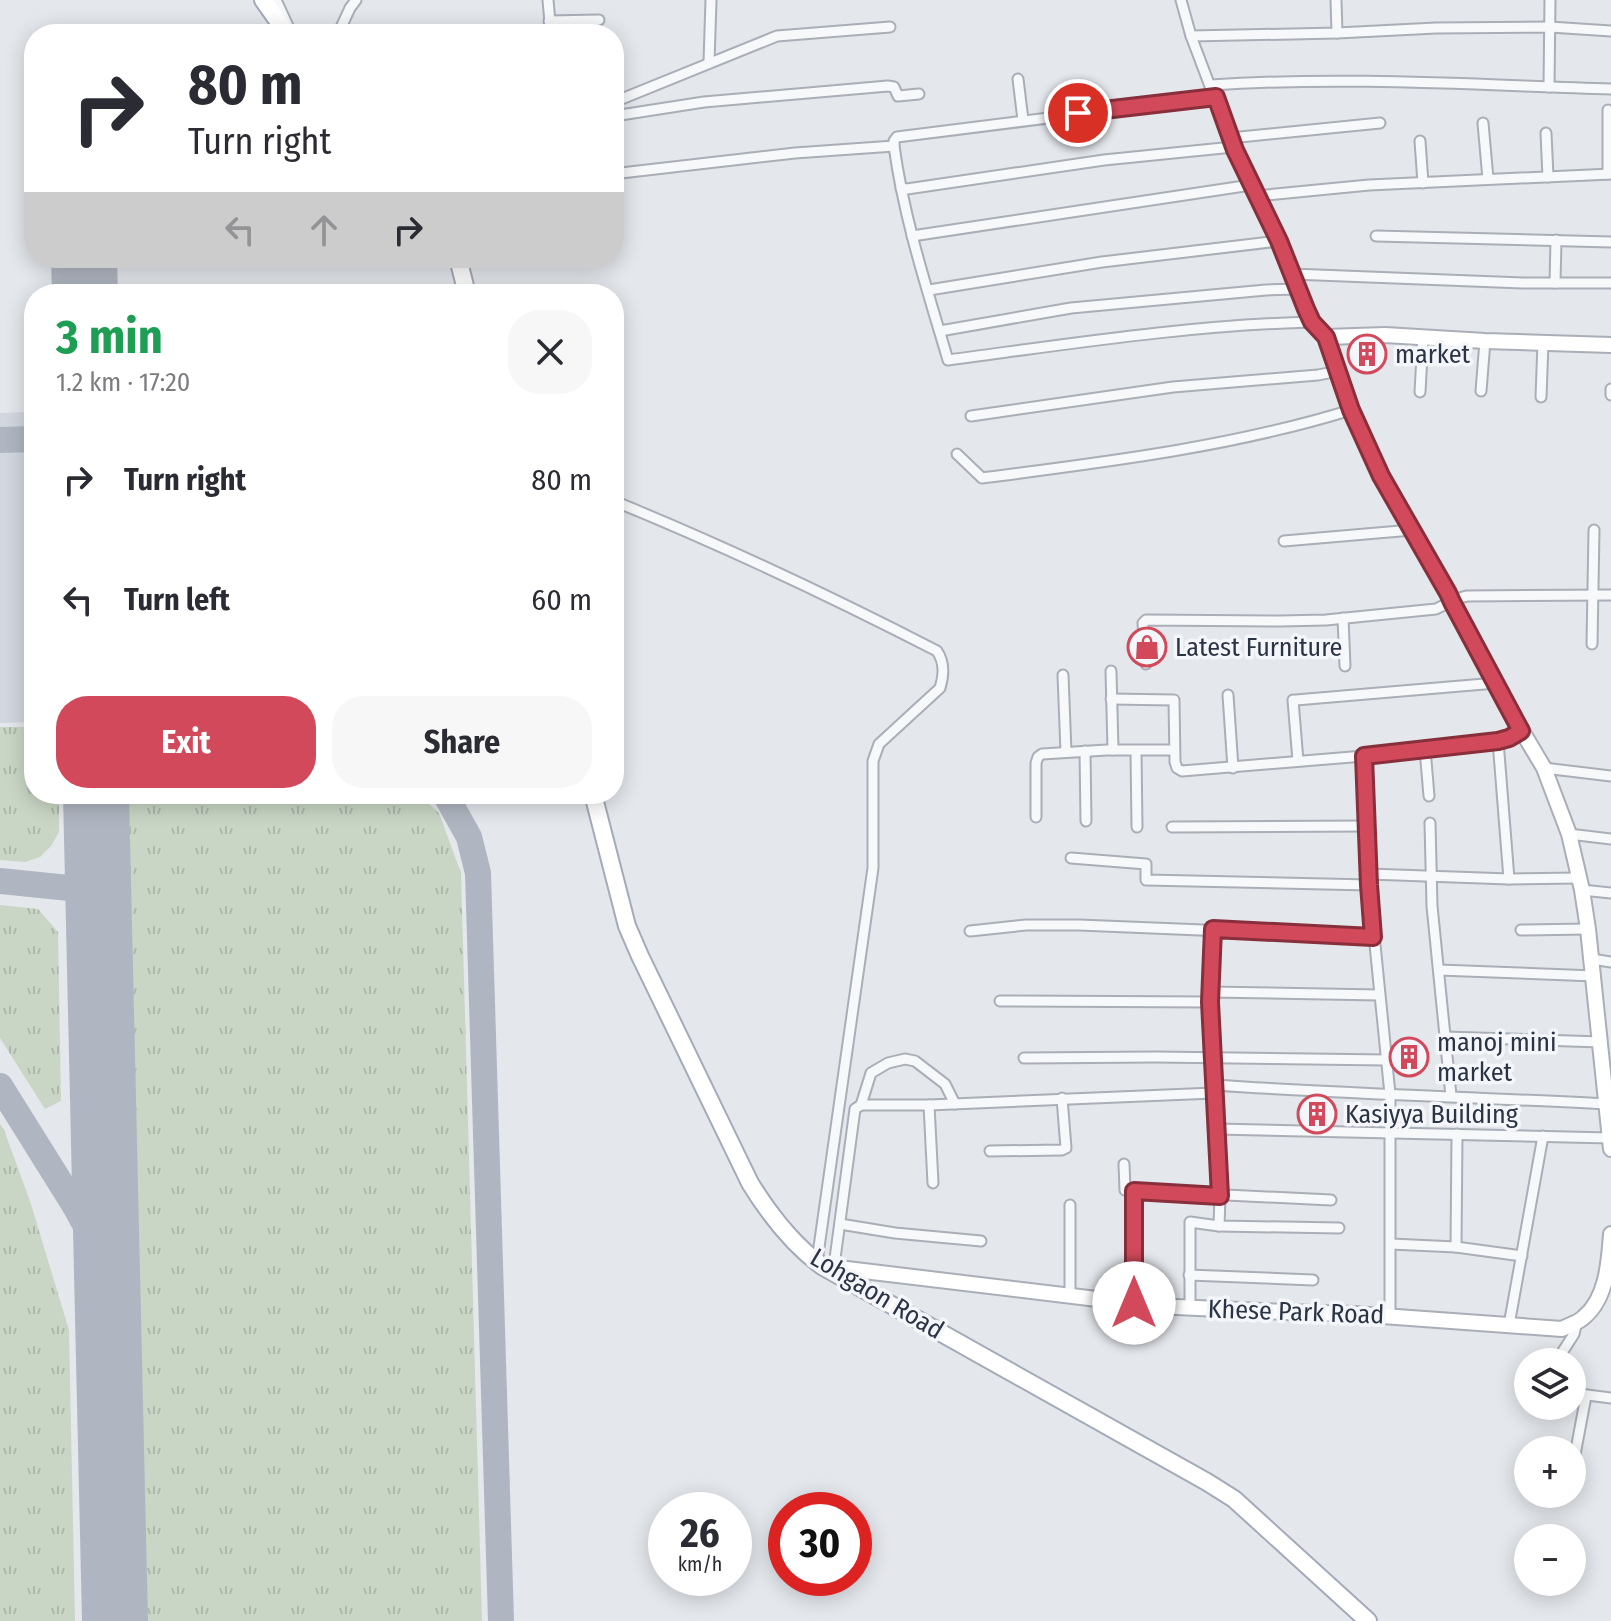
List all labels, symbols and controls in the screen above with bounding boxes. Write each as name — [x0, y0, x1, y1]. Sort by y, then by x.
text: 80 m — [188, 52, 303, 119]
icon: right — [56, 56, 160, 160]
pin — [1044, 79, 1112, 147]
icon: arrive — [1056, 91, 1100, 135]
text: Turn right — [188, 120, 331, 164]
icon: left — [218, 208, 262, 252]
icon: ahead — [302, 208, 346, 252]
icon: right — [386, 208, 430, 252]
text: 3 min — [56, 308, 163, 366]
button: close — [508, 310, 592, 394]
building icon: market — [1346, 333, 1388, 375]
place label: market — [1395, 339, 1471, 370]
text: 1.2 km · 17:20 — [56, 367, 190, 398]
icon: right — [56, 458, 100, 502]
text: Turn right — [124, 462, 246, 498]
text: 80 m — [531, 462, 592, 498]
icon: left — [56, 578, 100, 622]
text: Turn left — [124, 582, 230, 618]
text: 60 m — [531, 582, 592, 618]
shop icon: Latest Furniture — [1126, 626, 1168, 668]
place label: Latest Furniture — [1175, 632, 1342, 663]
button: Exit — [56, 696, 316, 788]
button: Share — [332, 696, 592, 788]
place label: manoj mini market — [1437, 1027, 1557, 1088]
building icon: manoj mini market — [1388, 1036, 1430, 1078]
building icon: Kasiyya Building — [1296, 1093, 1338, 1135]
place label: Kasiyya Building — [1345, 1099, 1519, 1130]
street label: Lohgaon Road — [805, 1242, 949, 1346]
position arrow — [1092, 1261, 1176, 1345]
street label: Khese Park Road — [1207, 1293, 1385, 1331]
map controls — [1514, 1348, 1586, 1596]
button: layers — [1514, 1348, 1586, 1420]
button: + — [1514, 1436, 1586, 1508]
speed limit sign: 30 — [768, 1492, 872, 1596]
text: 26 — [680, 1510, 720, 1558]
button: − — [1514, 1524, 1586, 1596]
text: km/h — [678, 1552, 722, 1576]

